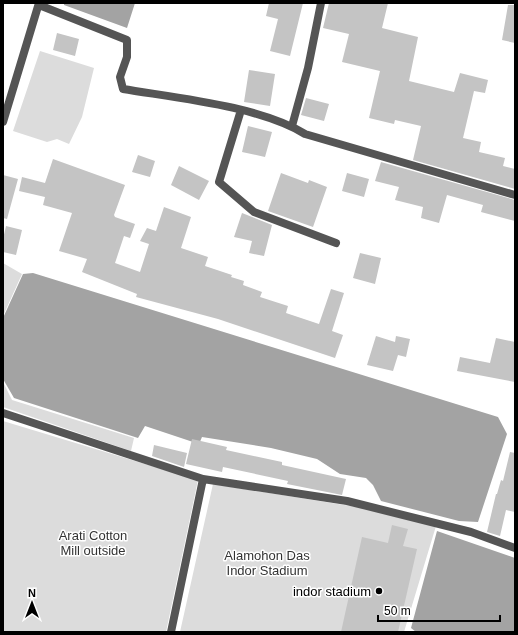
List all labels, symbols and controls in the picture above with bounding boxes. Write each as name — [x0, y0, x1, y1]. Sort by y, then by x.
park label: Arati Cotton Mill outside — [59, 528, 127, 558]
park label: Alamohon Das Indor Stadium — [224, 548, 310, 578]
north arrow — [12, 583, 52, 623]
place label: indor stadium — [293, 584, 371, 599]
marker: indor stadium — [374, 586, 384, 596]
text: N — [28, 587, 36, 599]
scale bar — [378, 597, 500, 623]
text: 50 m — [384, 604, 411, 618]

